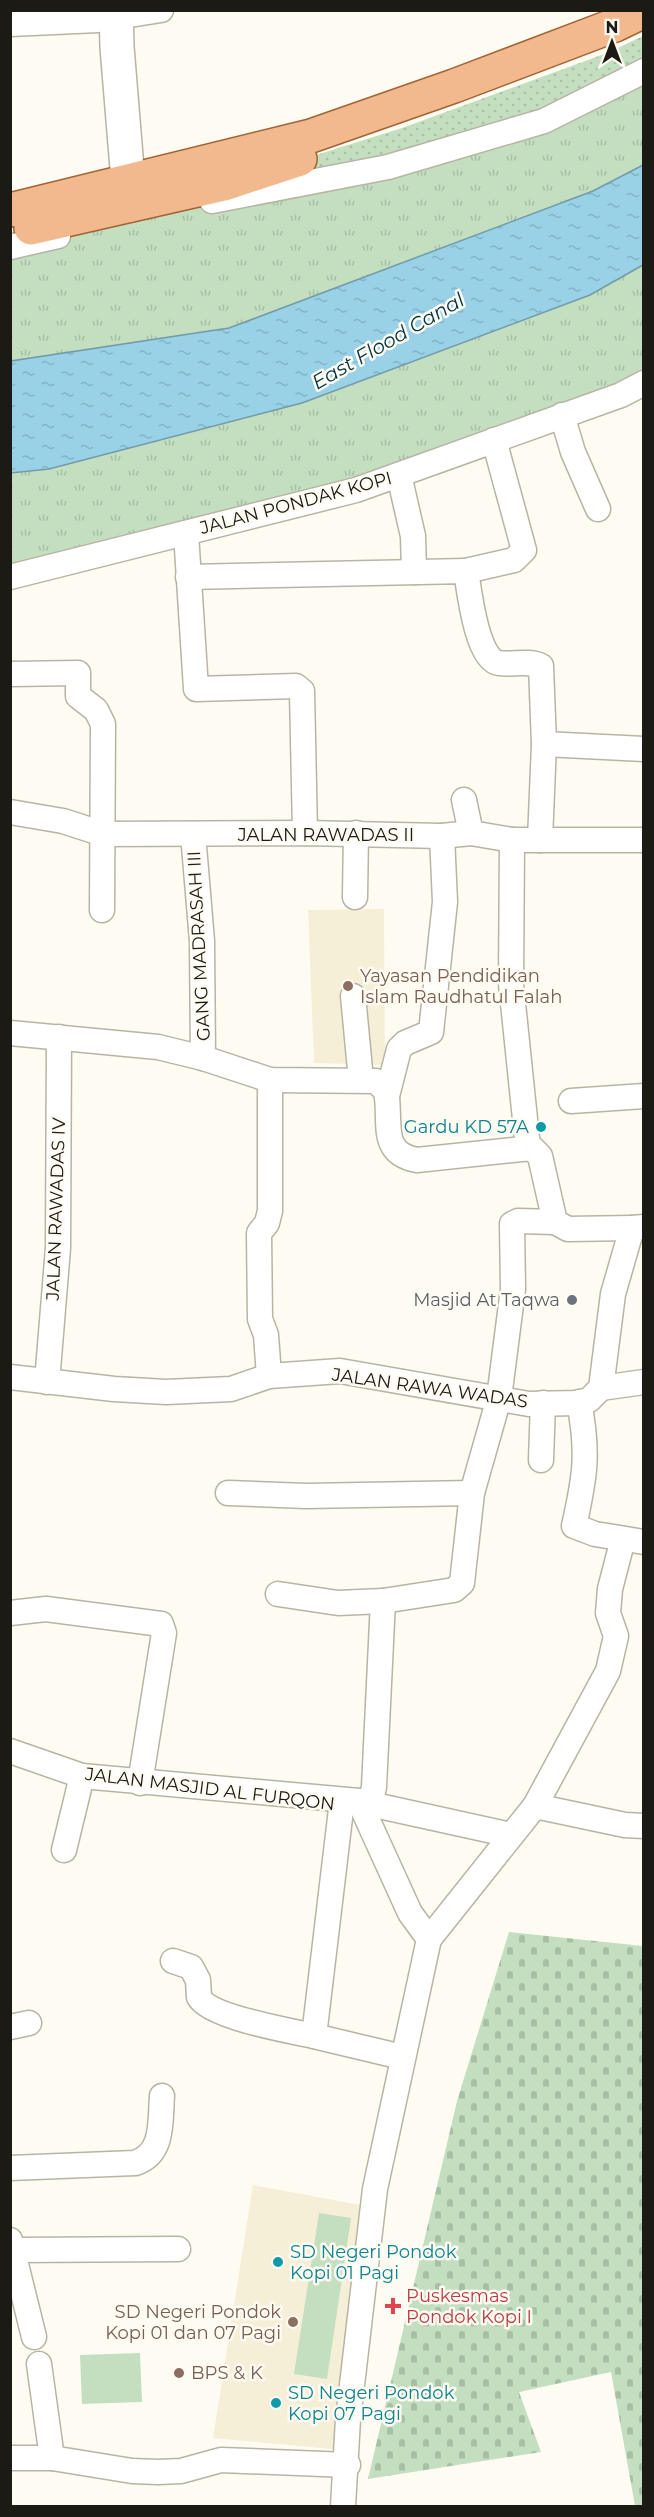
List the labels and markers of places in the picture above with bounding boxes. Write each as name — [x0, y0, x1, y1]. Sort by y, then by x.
place label: Yayasan Pendidikan Islam Raudhatul Falah — [360, 965, 562, 1008]
marker: Yayasan Pendidikan Islam Raudhatul Falah — [341, 979, 355, 993]
place label: Gardu KD 57A — [404, 1116, 529, 1138]
marker: Gardu KD 57A — [534, 1120, 548, 1134]
place label: Masjid At Taqwa — [413, 1289, 560, 1311]
marker: Masjid At Taqwa — [565, 1293, 579, 1307]
place label: SD Negeri Pondok Kopi 01 Pagi — [290, 2241, 457, 2284]
marker: SD Negeri Pondok Kopi 01 Pagi — [271, 2255, 285, 2269]
place label: Puskesmas Pondok Kopi I — [406, 2285, 532, 2328]
marker: Puskesmas Pondok Kopi I — [384, 2297, 402, 2315]
place label: SD Negeri Pondok Kopi 01 dan 07 Pagi — [105, 2301, 281, 2344]
marker: SD Negeri Pondok Kopi 01 dan 07 Pagi — [286, 2315, 300, 2329]
place label: BPS & K — [191, 2362, 263, 2384]
marker: BPS & K — [172, 2366, 186, 2380]
place label: SD Negeri Pondok Kopi 07 Pagi — [288, 2382, 455, 2425]
marker: SD Negeri Pondok Kopi 07 Pagi — [269, 2396, 283, 2410]

